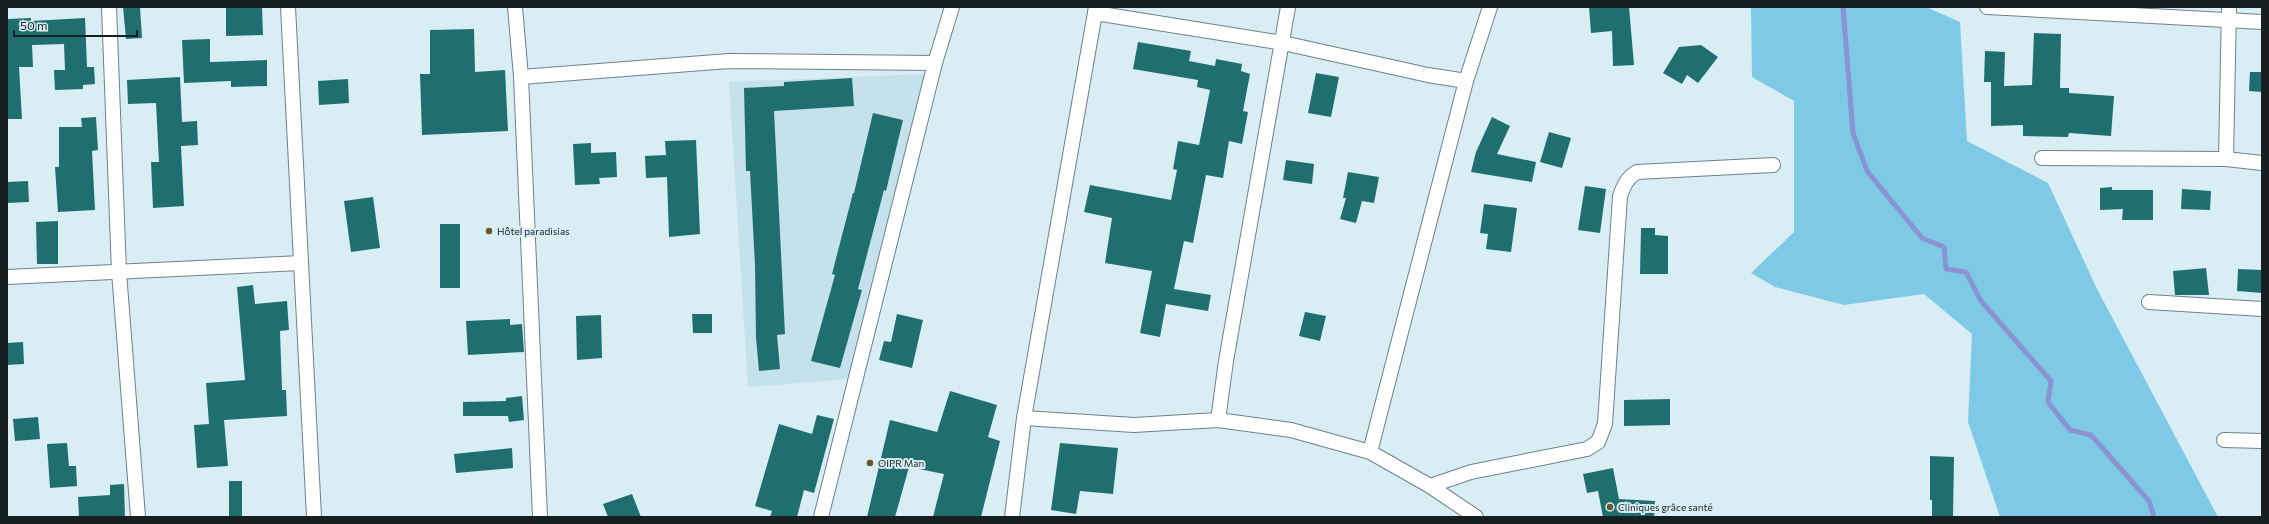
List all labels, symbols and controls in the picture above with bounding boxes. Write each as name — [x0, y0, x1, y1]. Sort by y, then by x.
scale bar — [14, 12, 137, 38]
text: 50 m — [20, 18, 48, 32]
place label: Hôtel paradisias — [497, 225, 570, 237]
marker: Hôtel paradisias — [484, 226, 494, 236]
place label: OIPR Man — [878, 457, 924, 469]
marker: OIPR Man — [865, 458, 875, 468]
place label: Cliniques grâce santé — [1618, 501, 1713, 513]
marker: Cliniques grâce santé — [1605, 502, 1615, 512]

